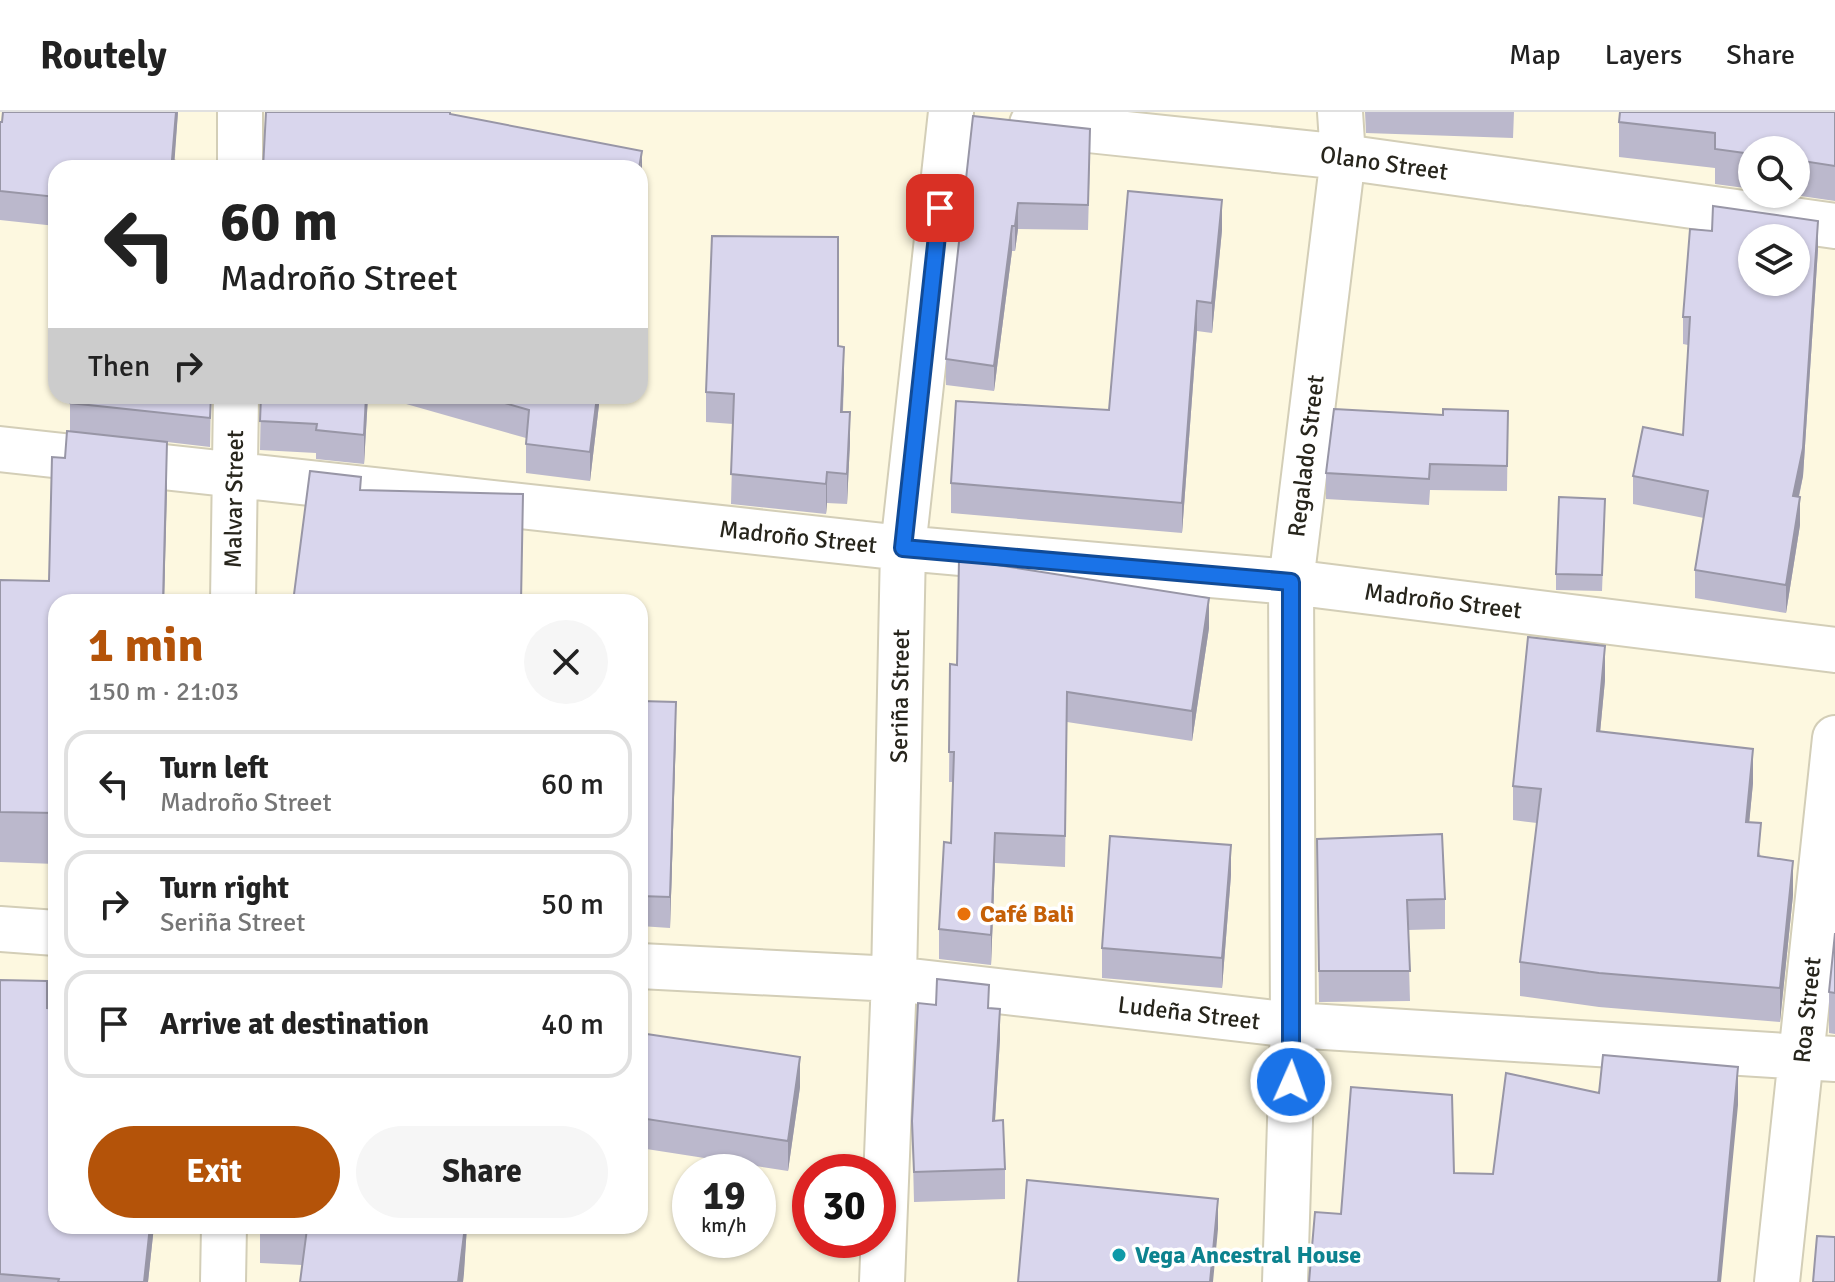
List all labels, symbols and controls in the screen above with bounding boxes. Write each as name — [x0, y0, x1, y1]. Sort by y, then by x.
text: Routely — [40, 32, 167, 79]
text: Map — [1509, 38, 1561, 72]
text: Layers — [1605, 38, 1682, 72]
text: Share — [1726, 38, 1795, 72]
map controls — [1738, 136, 1810, 296]
button: search — [1738, 136, 1810, 208]
street label: Olano Street — [1318, 139, 1450, 187]
pin — [906, 174, 974, 242]
icon: arrive — [918, 186, 962, 230]
text: 60 m — [220, 187, 338, 256]
icon: left — [88, 192, 192, 296]
button: layers — [1738, 224, 1810, 296]
text: Madroño Street — [220, 256, 458, 301]
icon: right — [166, 344, 210, 388]
text: Then — [88, 348, 150, 385]
street label: Regalado Street — [1281, 373, 1331, 539]
street label: Malvar Street — [218, 430, 250, 568]
street label: Madroño Street — [718, 514, 878, 560]
street label: Madroño Street — [1363, 576, 1523, 626]
text: 1 min — [88, 616, 204, 675]
button: close — [524, 620, 608, 704]
street label: Seriña Street — [884, 629, 916, 763]
text: 150 m · 21:03 — [88, 676, 239, 708]
text: Turn left — [160, 750, 269, 787]
icon: left — [92, 762, 136, 806]
text: 60 m — [541, 766, 604, 803]
text: Madroño Street — [160, 787, 332, 819]
text: Turn right — [160, 870, 289, 907]
icon: right — [92, 882, 136, 926]
text: 50 m — [541, 886, 604, 923]
place label: Café Bali — [980, 899, 1074, 929]
marker: Café Bali — [955, 905, 973, 923]
text: Seriña Street — [160, 907, 305, 939]
street label: Roa Street — [1787, 955, 1827, 1065]
street label: Ludeña Street — [1116, 989, 1262, 1037]
icon: arrive — [92, 1002, 136, 1046]
text: Arrive at destination — [160, 1006, 429, 1043]
text: 40 m — [541, 1006, 604, 1043]
position arrow — [1249, 1040, 1333, 1124]
button: Exit — [88, 1126, 340, 1218]
button: Share — [356, 1126, 608, 1218]
speed limit sign: 30 — [792, 1154, 896, 1258]
text: 19 — [702, 1171, 746, 1221]
text: km/h — [701, 1213, 747, 1238]
place label: Vega Ancestral House — [1135, 1240, 1361, 1270]
marker: Vega Ancestral House — [1110, 1246, 1128, 1264]

